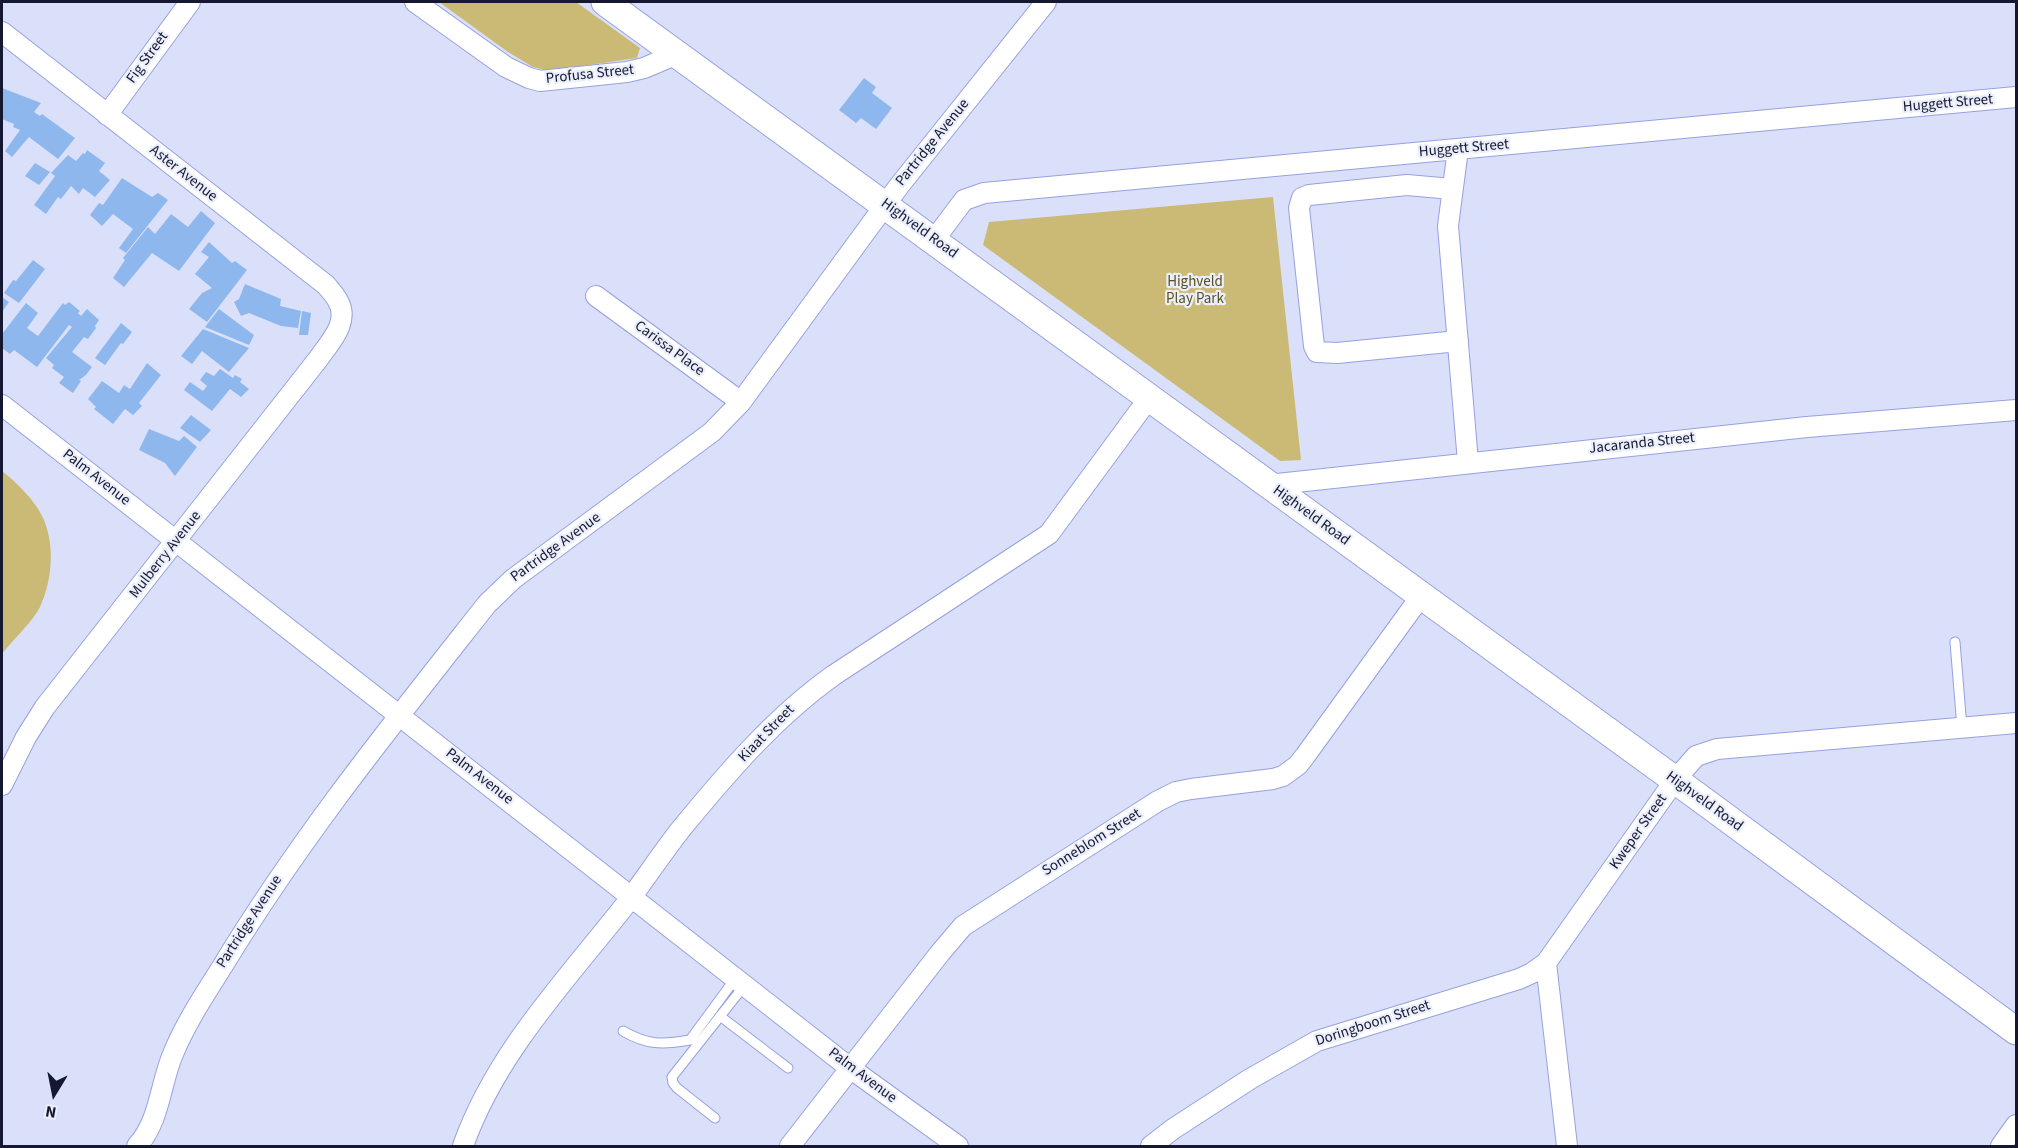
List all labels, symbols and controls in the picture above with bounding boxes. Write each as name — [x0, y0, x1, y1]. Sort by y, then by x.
street label: Fig Street — [123, 29, 173, 87]
street label: Profusa Street — [545, 61, 635, 89]
street label: Huggett Street — [1902, 91, 1994, 117]
street label: Partridge Avenue — [892, 96, 974, 190]
street label: Huggett Street — [1418, 136, 1510, 162]
street label: Aster Avenue — [145, 142, 221, 206]
street label: Highveld Road — [877, 195, 961, 263]
park label: Highveld Play Park — [1166, 274, 1224, 309]
street label: Carissa Place — [631, 318, 707, 380]
street label: Jacaranda Street — [1588, 430, 1696, 458]
street label: Palm Avenue — [59, 446, 133, 510]
street label: Highveld Road — [1269, 482, 1353, 550]
street label: Mulberry Avenue — [126, 508, 206, 602]
street label: Partridge Avenue — [507, 509, 605, 587]
street label: Kiaat Street — [735, 702, 799, 766]
street label: Palm Avenue — [442, 745, 516, 809]
street label: Highveld Road — [1662, 768, 1746, 836]
street label: Kweper Street — [1606, 791, 1672, 873]
street label: Sonneblom Street — [1039, 805, 1145, 881]
street label: Partridge Avenue — [213, 872, 287, 972]
street label: Doringboom Street — [1313, 997, 1433, 1051]
street label: Palm Avenue — [824, 1044, 900, 1108]
north arrow — [24, 1064, 84, 1124]
text: N — [44, 1100, 58, 1123]

